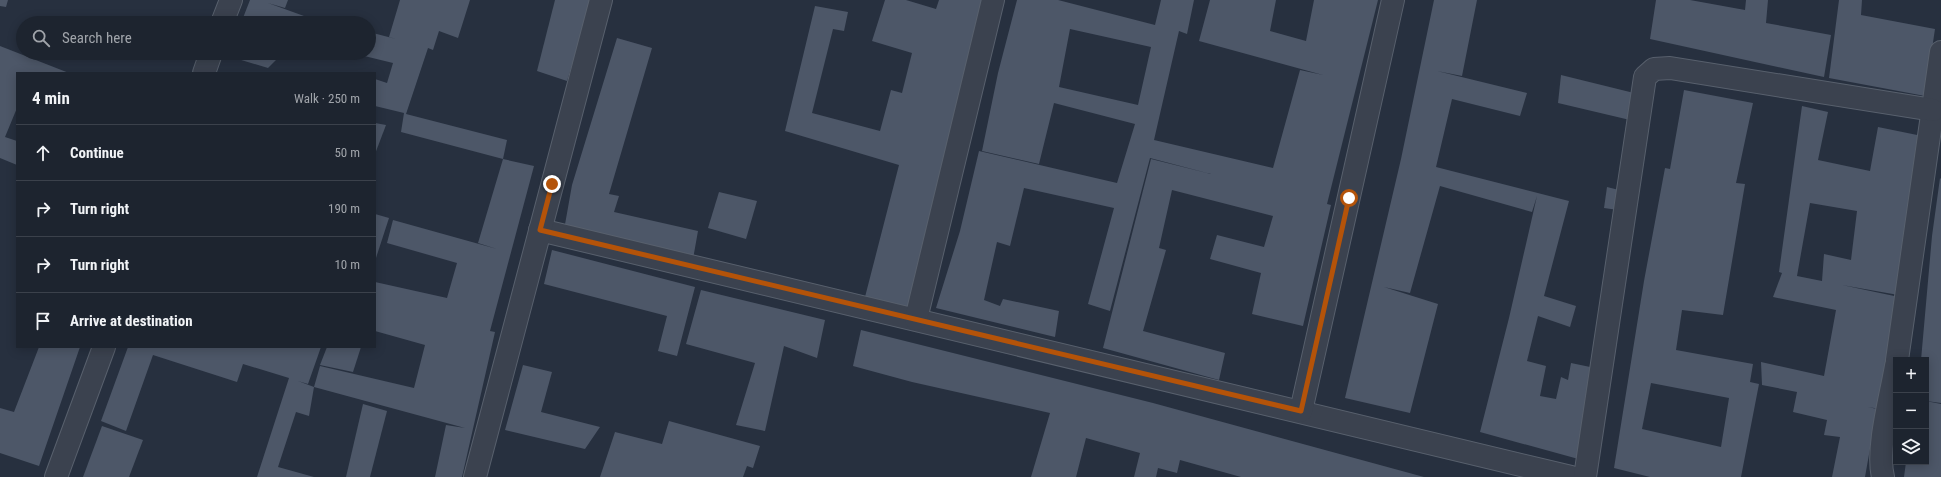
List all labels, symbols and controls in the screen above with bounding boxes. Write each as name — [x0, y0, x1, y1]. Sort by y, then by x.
search box — [16, 16, 376, 60]
icon: search — [30, 27, 52, 49]
text: Search here — [62, 29, 132, 47]
text: 4 min — [32, 88, 70, 108]
text: Walk · 250 m — [294, 91, 360, 106]
icon: ahead — [32, 142, 54, 164]
text: Continue — [70, 144, 124, 162]
text: 50 m — [334, 145, 360, 160]
route end — [543, 175, 561, 193]
route start — [1340, 189, 1358, 207]
icon: right — [32, 198, 54, 220]
text: Turn right — [70, 200, 129, 218]
text: 190 m — [328, 201, 360, 216]
icon: right — [32, 254, 54, 276]
text: Turn right — [70, 256, 129, 274]
text: 10 m — [334, 257, 360, 272]
icon: arrive — [32, 310, 54, 332]
text: Arrive at destination — [70, 312, 193, 330]
map controls — [1893, 357, 1929, 465]
button: + — [1893, 357, 1929, 393]
button: − — [1893, 393, 1929, 429]
button: layers — [1893, 429, 1929, 465]

